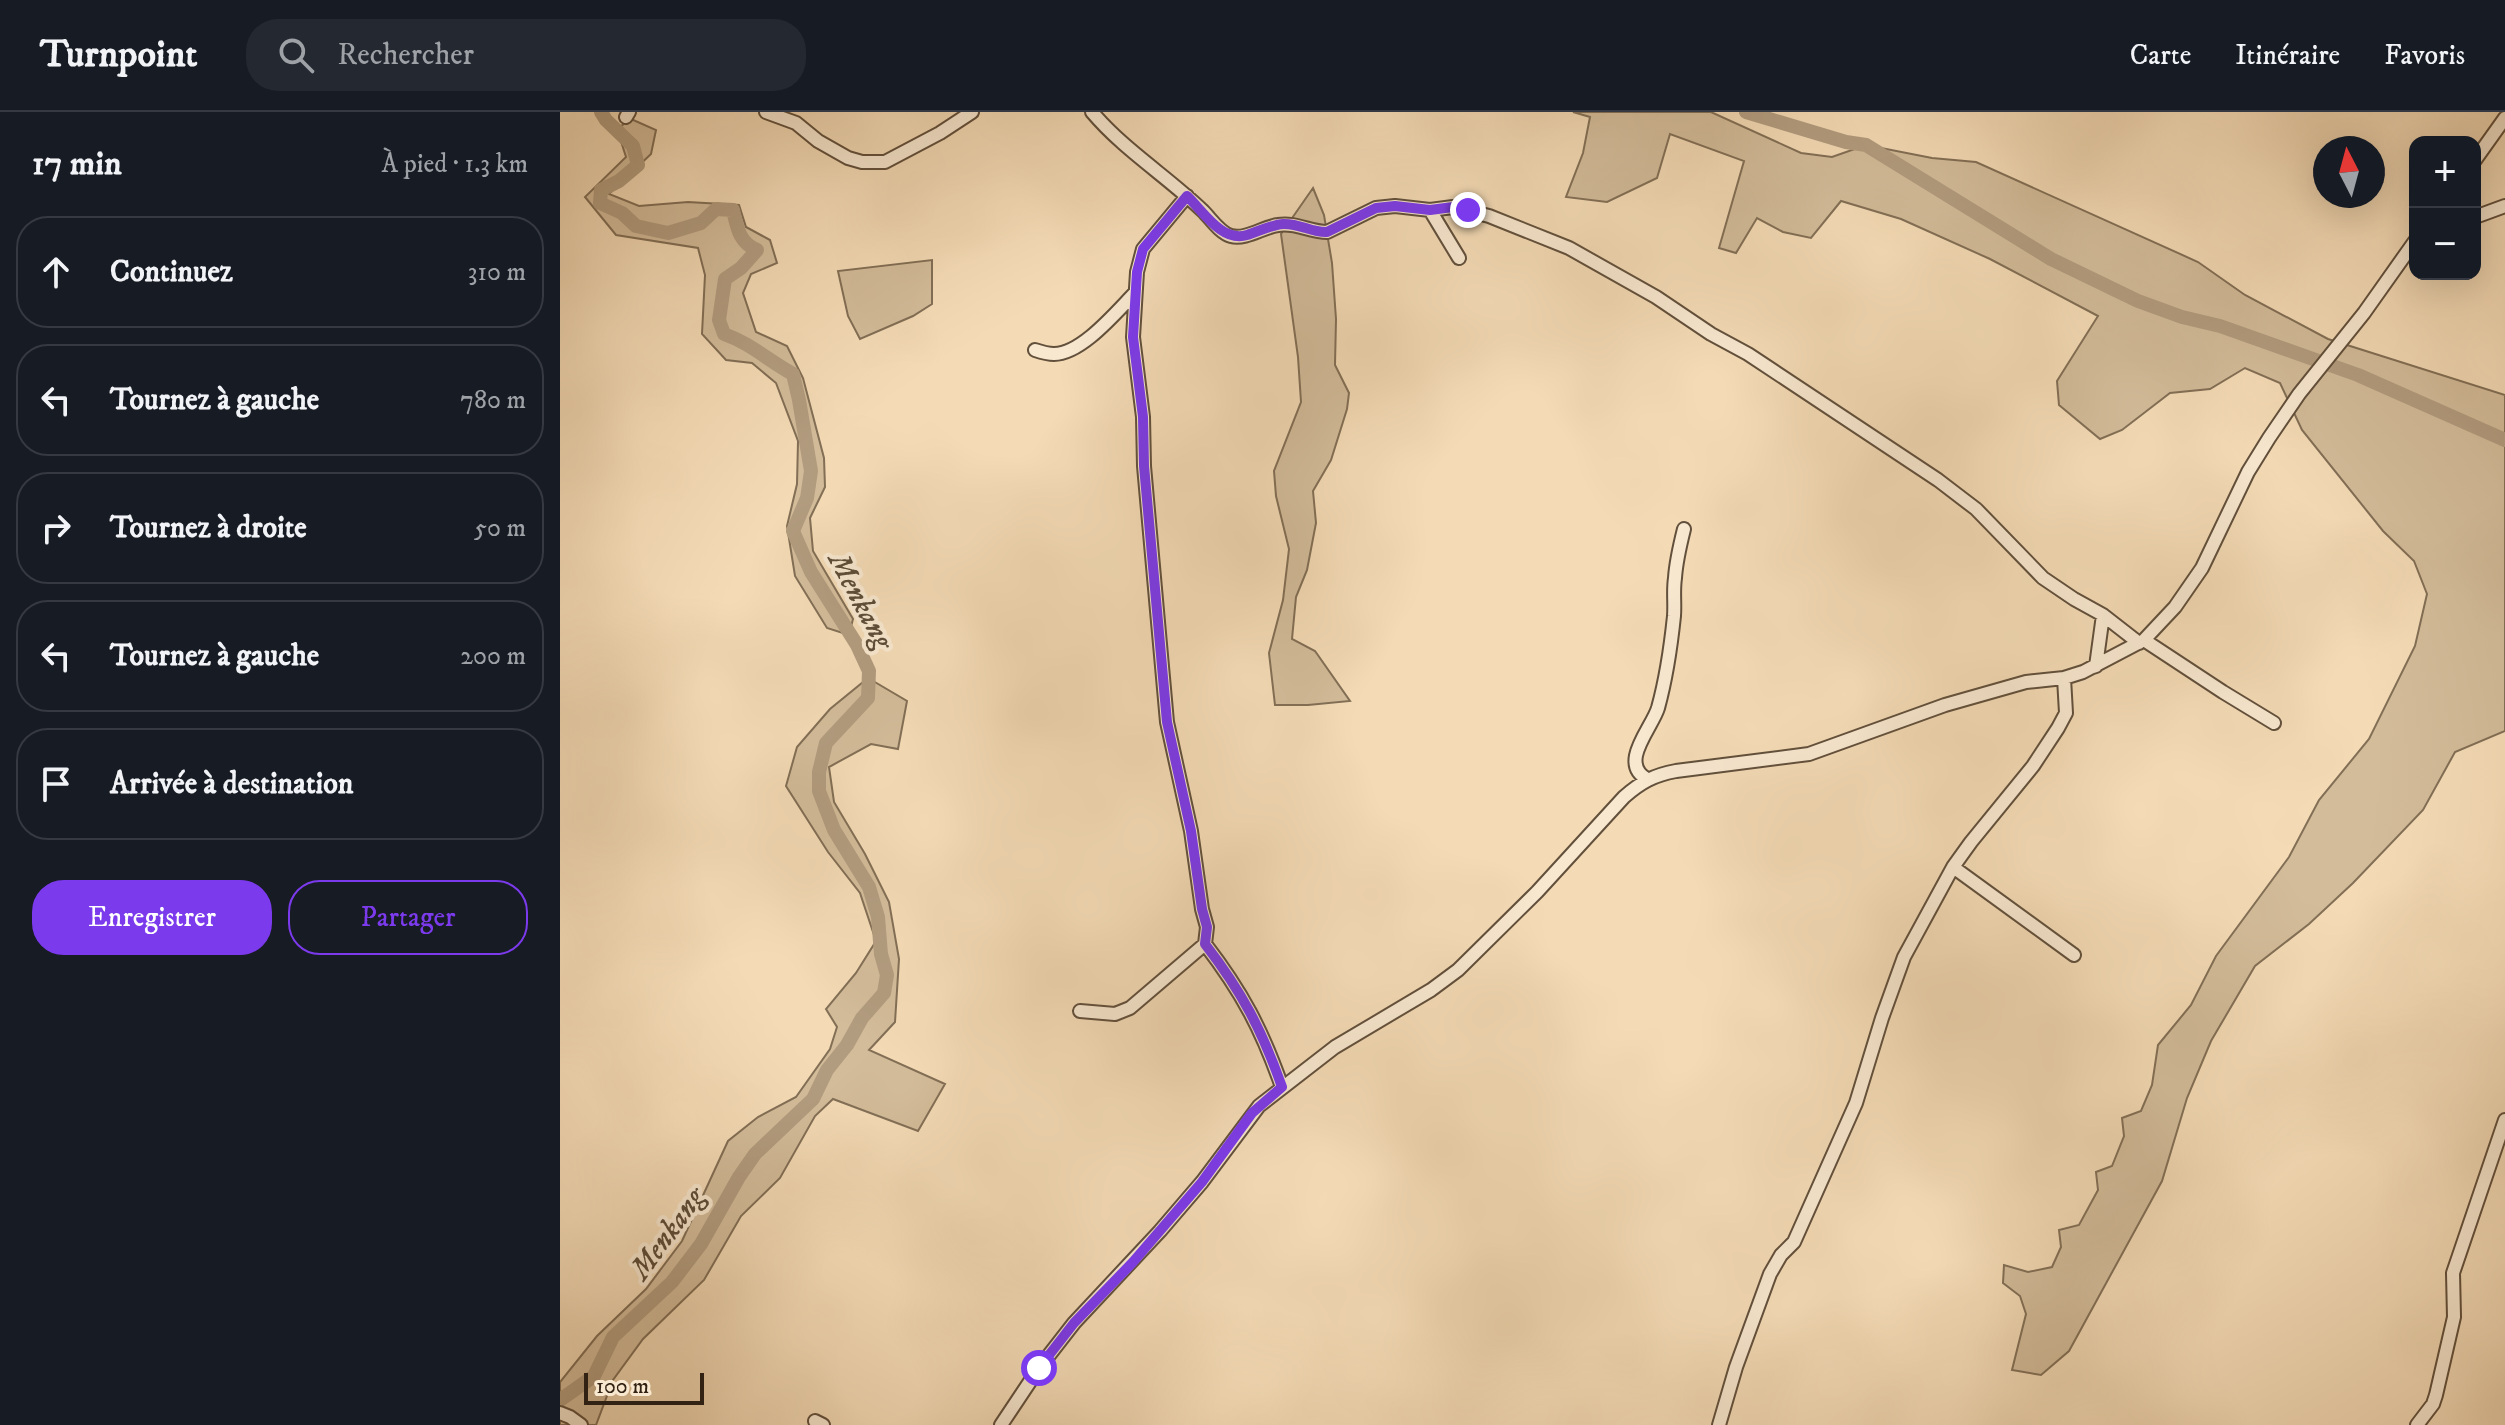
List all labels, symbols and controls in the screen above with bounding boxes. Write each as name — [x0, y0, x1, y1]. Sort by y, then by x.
search box — [246, 19, 806, 91]
text: Turnpoint — [40, 31, 198, 79]
icon: search — [274, 33, 318, 77]
text: Rechercher — [338, 37, 474, 74]
text: Carte — [2130, 38, 2191, 73]
text: Itinéraire — [2235, 38, 2340, 73]
text: Favoris — [2384, 38, 2465, 73]
north arrow — [2313, 136, 2385, 208]
map controls — [2409, 136, 2481, 280]
button: + — [2409, 136, 2481, 208]
text: 17 min — [32, 143, 122, 185]
text: À pied · 1.3 km — [382, 148, 528, 181]
route end — [1450, 192, 1486, 228]
button: − — [2409, 208, 2481, 280]
icon: ahead — [34, 250, 78, 294]
text: Continuez — [110, 254, 233, 291]
text: 310 m — [468, 256, 526, 289]
icon: left — [34, 378, 78, 422]
text: Tournez à gauche — [110, 382, 319, 419]
text: 780 m — [460, 384, 526, 417]
icon: right — [34, 506, 78, 550]
text: Tournez à droite — [110, 510, 307, 547]
text: 50 m — [474, 512, 526, 545]
water label: Menkang — [818, 544, 902, 658]
icon: left — [34, 634, 78, 678]
text: Tournez à gauche — [110, 638, 319, 675]
text: 200 m — [460, 640, 526, 673]
icon: arrive — [34, 762, 78, 806]
text: Arrivée à destination — [110, 766, 354, 803]
button: Enregistrer — [32, 880, 272, 955]
button: Partager — [288, 880, 528, 955]
water label: Menkang — [621, 1179, 715, 1289]
route start — [1021, 1350, 1057, 1386]
scale bar — [584, 1369, 704, 1405]
text: 100 m — [596, 1373, 649, 1400]

